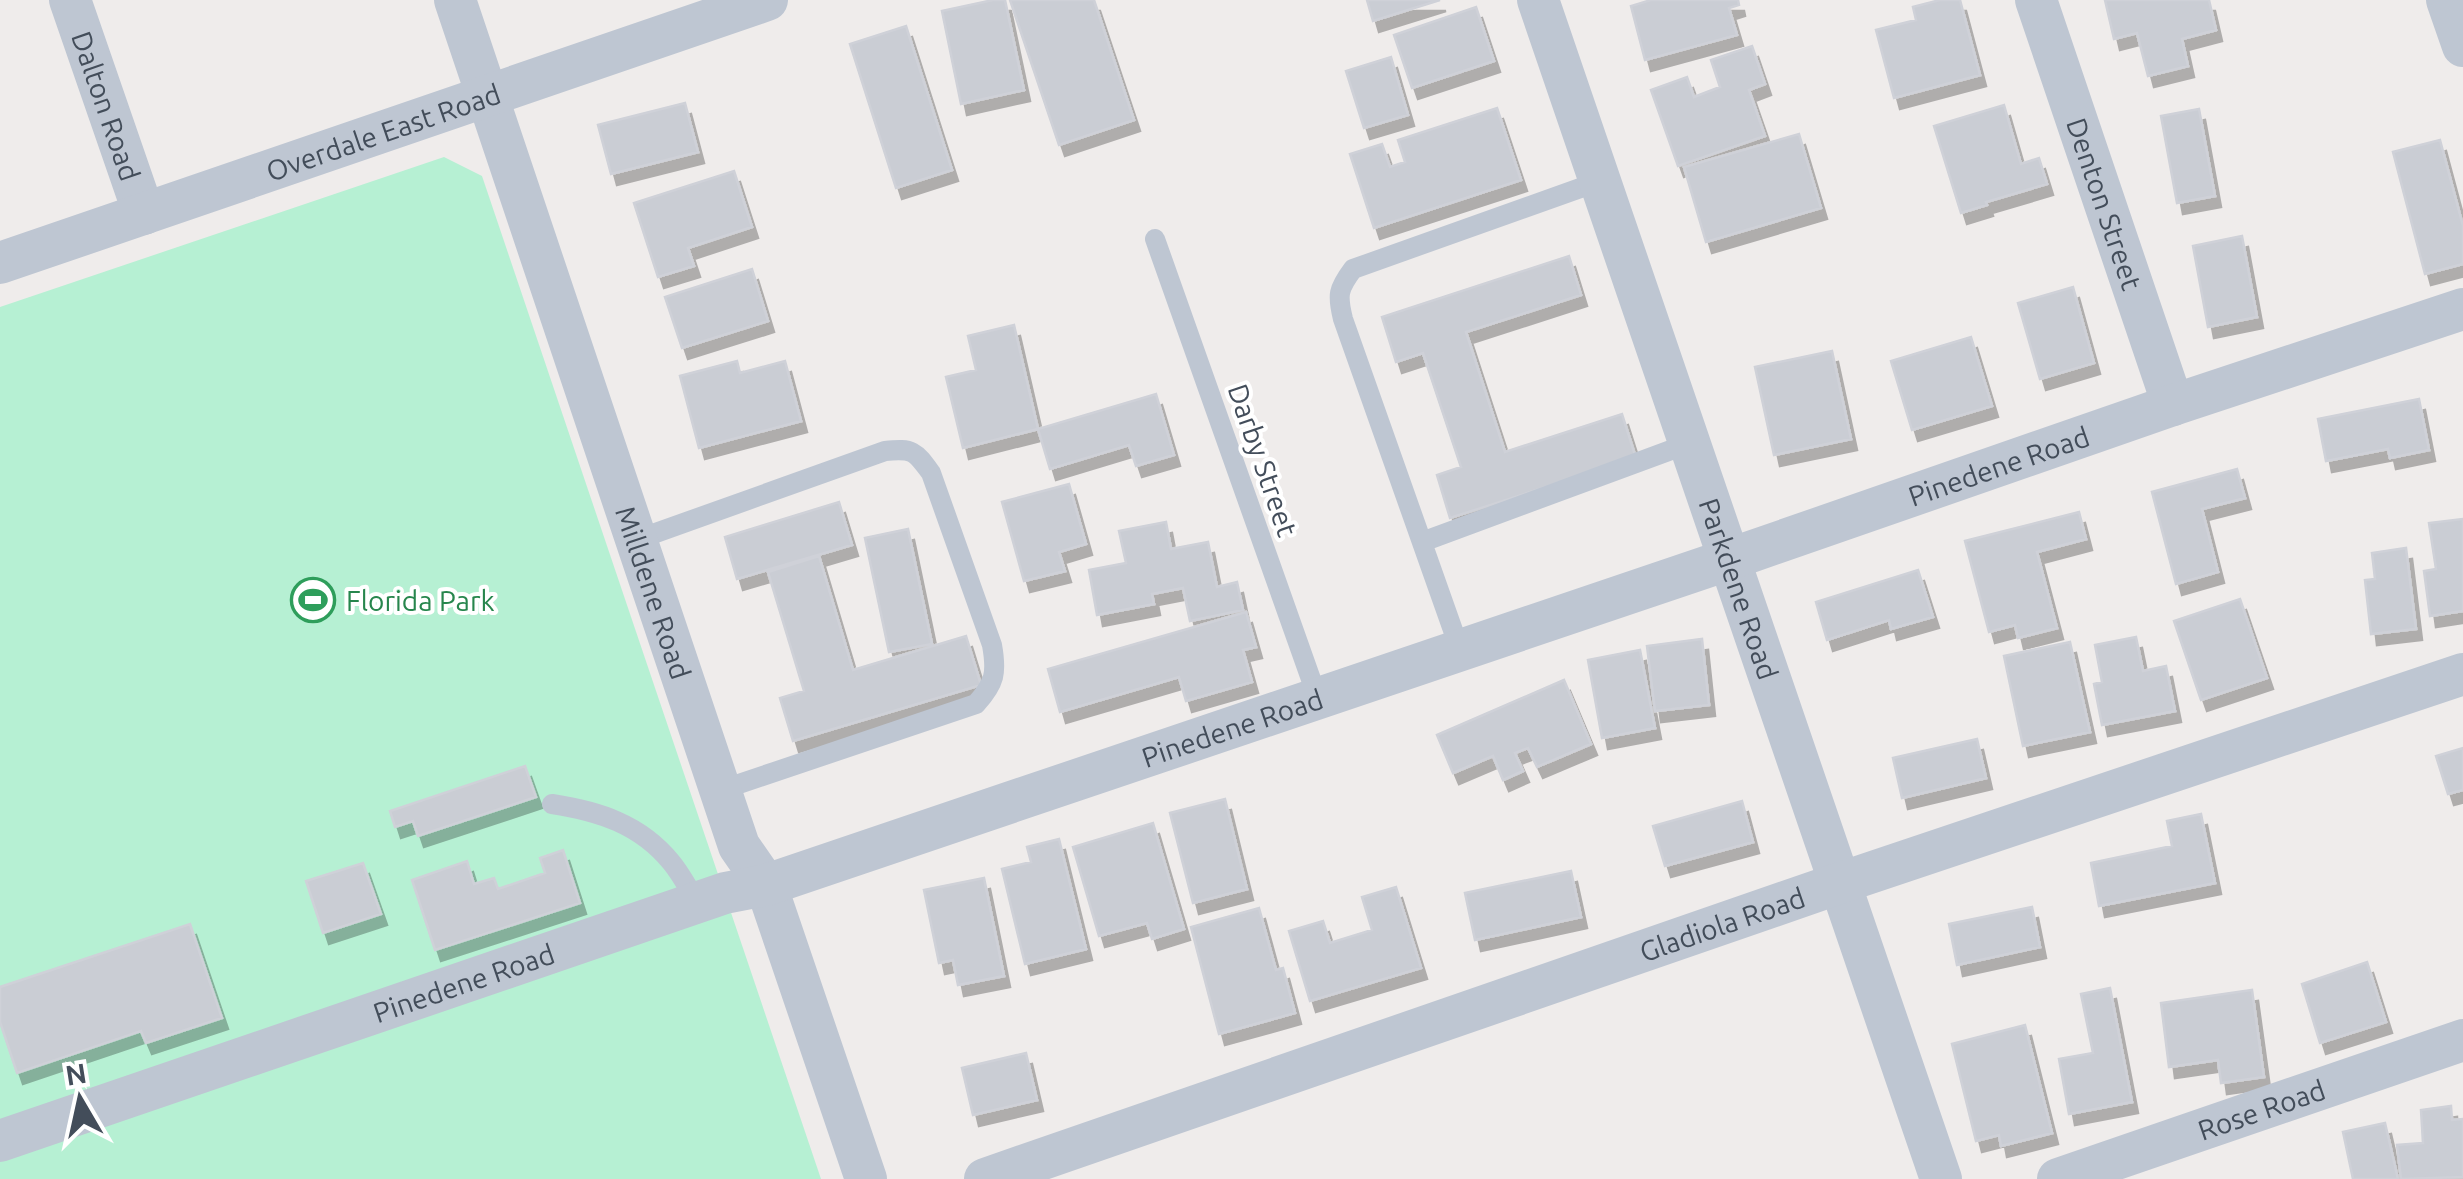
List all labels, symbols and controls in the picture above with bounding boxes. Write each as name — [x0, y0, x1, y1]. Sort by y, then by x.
street label: Dalton Road — [66, 27, 147, 185]
street label: Overdale East Road — [262, 77, 504, 186]
street label: Denton Street — [2061, 114, 2148, 294]
street label: Darby Street — [1222, 380, 1304, 540]
street label: Pinedene Road — [1904, 420, 2093, 511]
street label: Parkdene Road — [1694, 494, 1784, 683]
street label: Milldene Road — [611, 502, 697, 683]
sports icon: Florida Park — [290, 577, 336, 623]
place label: Florida Park — [346, 585, 495, 616]
street label: Pinedene Road — [1137, 682, 1327, 772]
street label: Gladiola Road — [1635, 881, 1809, 967]
street label: Pinedene Road — [369, 937, 558, 1028]
north arrow — [30, 1049, 130, 1149]
text: N — [63, 1057, 89, 1091]
street label: Rose Road — [2194, 1073, 2329, 1145]

